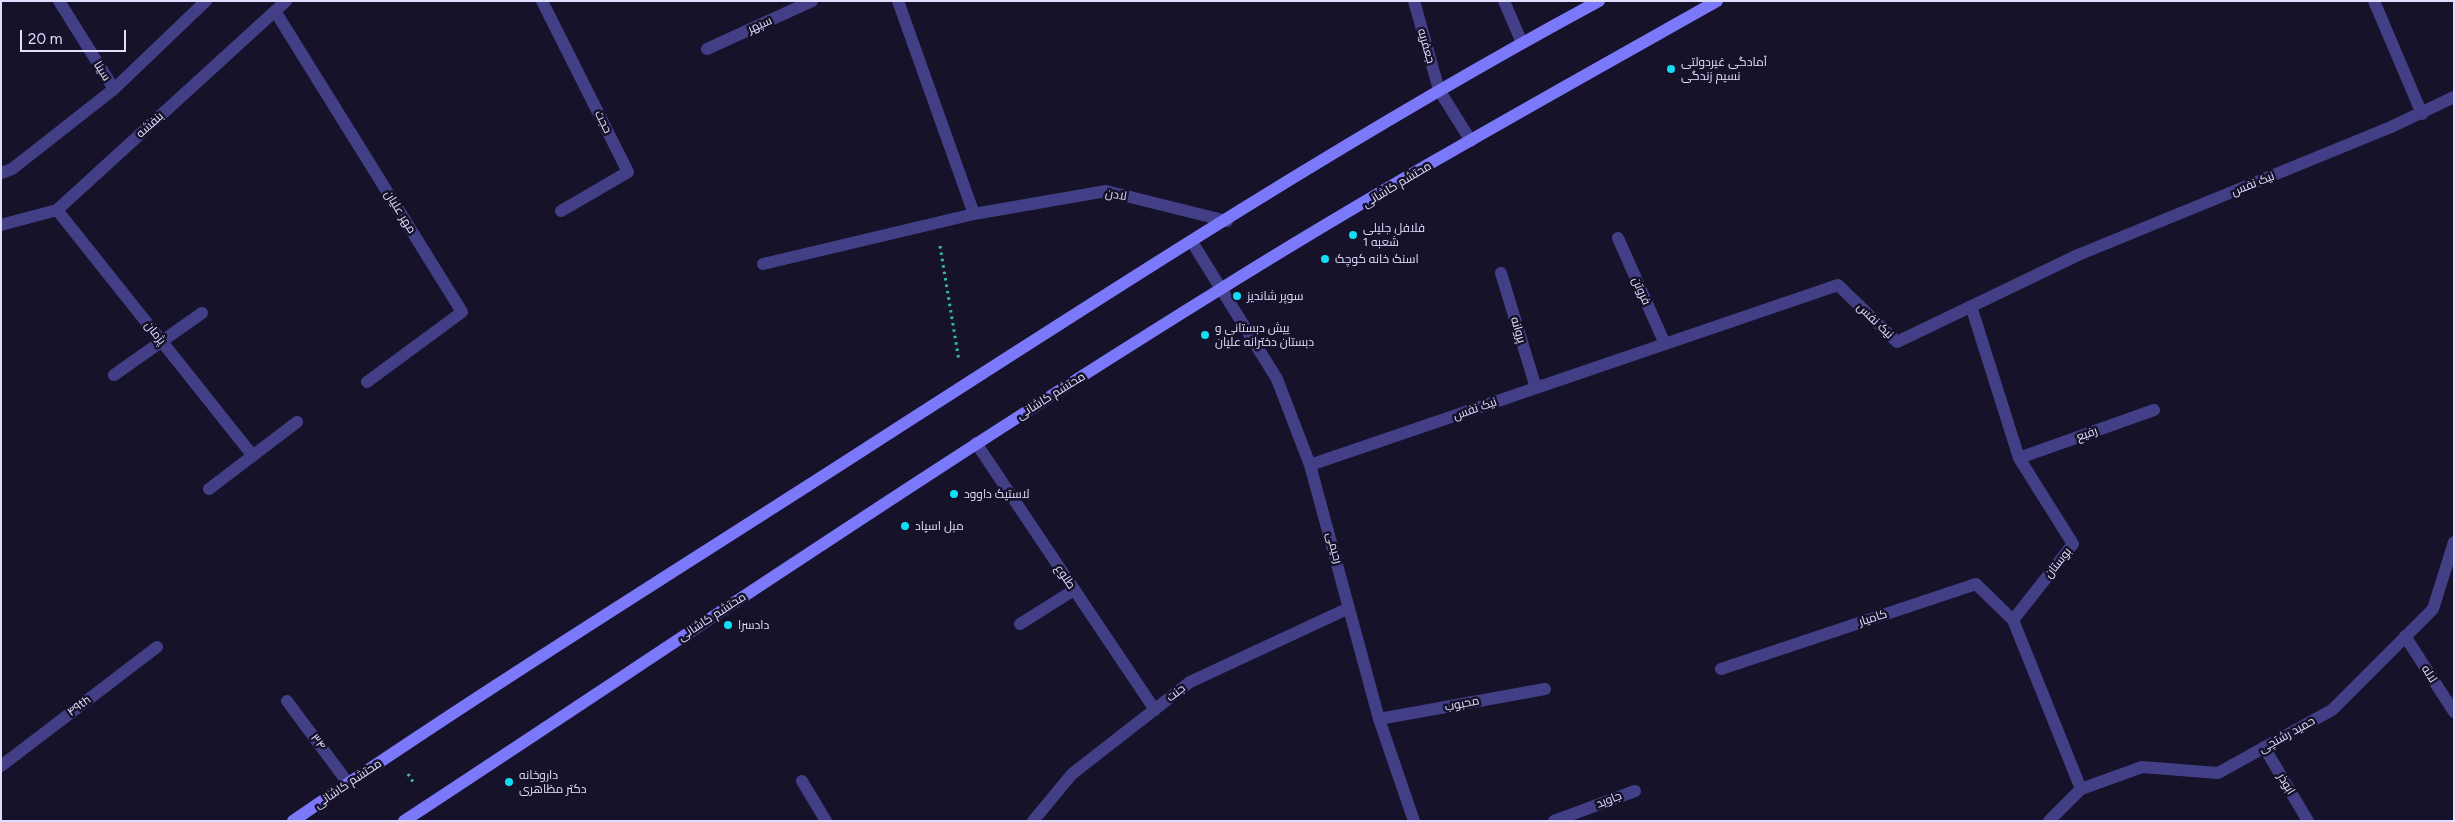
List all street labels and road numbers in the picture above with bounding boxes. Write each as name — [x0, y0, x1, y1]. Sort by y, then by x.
street label: سپهر — [746, 13, 774, 37]
street label: جعفریه — [1414, 27, 1438, 65]
street label: سینا — [90, 58, 114, 84]
street label: حجت — [591, 108, 615, 136]
street label: بنفشه — [133, 109, 167, 141]
street label: محتشم کاشانی — [1360, 159, 1434, 211]
street label: نیک نفس — [2229, 169, 2277, 199]
street label: لادن — [1104, 186, 1128, 204]
street label: مهر علیان — [381, 188, 419, 236]
street label: فروتن — [1629, 275, 1653, 307]
street label: نیک نفس — [1854, 300, 1896, 342]
street label: پروانه — [1507, 315, 1529, 345]
street label: پژمان — [141, 318, 169, 348]
street label: محتشم کاشانی — [1014, 369, 1088, 423]
street label: نیک نفس — [1451, 395, 1499, 423]
street label: رفیع — [2074, 424, 2100, 444]
street label: رحیمی — [1323, 531, 1345, 565]
street label: بوستان — [2041, 545, 2075, 581]
street label: طلوع — [1052, 562, 1078, 592]
street label: محتشم کاشانی — [675, 590, 749, 644]
street label: کامیار — [1857, 607, 1889, 629]
street label: لاله — [2418, 663, 2440, 685]
street label: جنت — [1164, 681, 1188, 705]
street label: ۴۹th — [65, 693, 93, 719]
street label: محبوب — [1444, 694, 1480, 714]
street label: حمید رشتچی — [2256, 714, 2318, 756]
street label: ۳۴ — [307, 731, 329, 753]
street label: محتشم کاشانی — [312, 756, 384, 812]
street label: ابوذر — [2274, 771, 2298, 797]
street label: جاوید — [1594, 789, 1624, 811]

